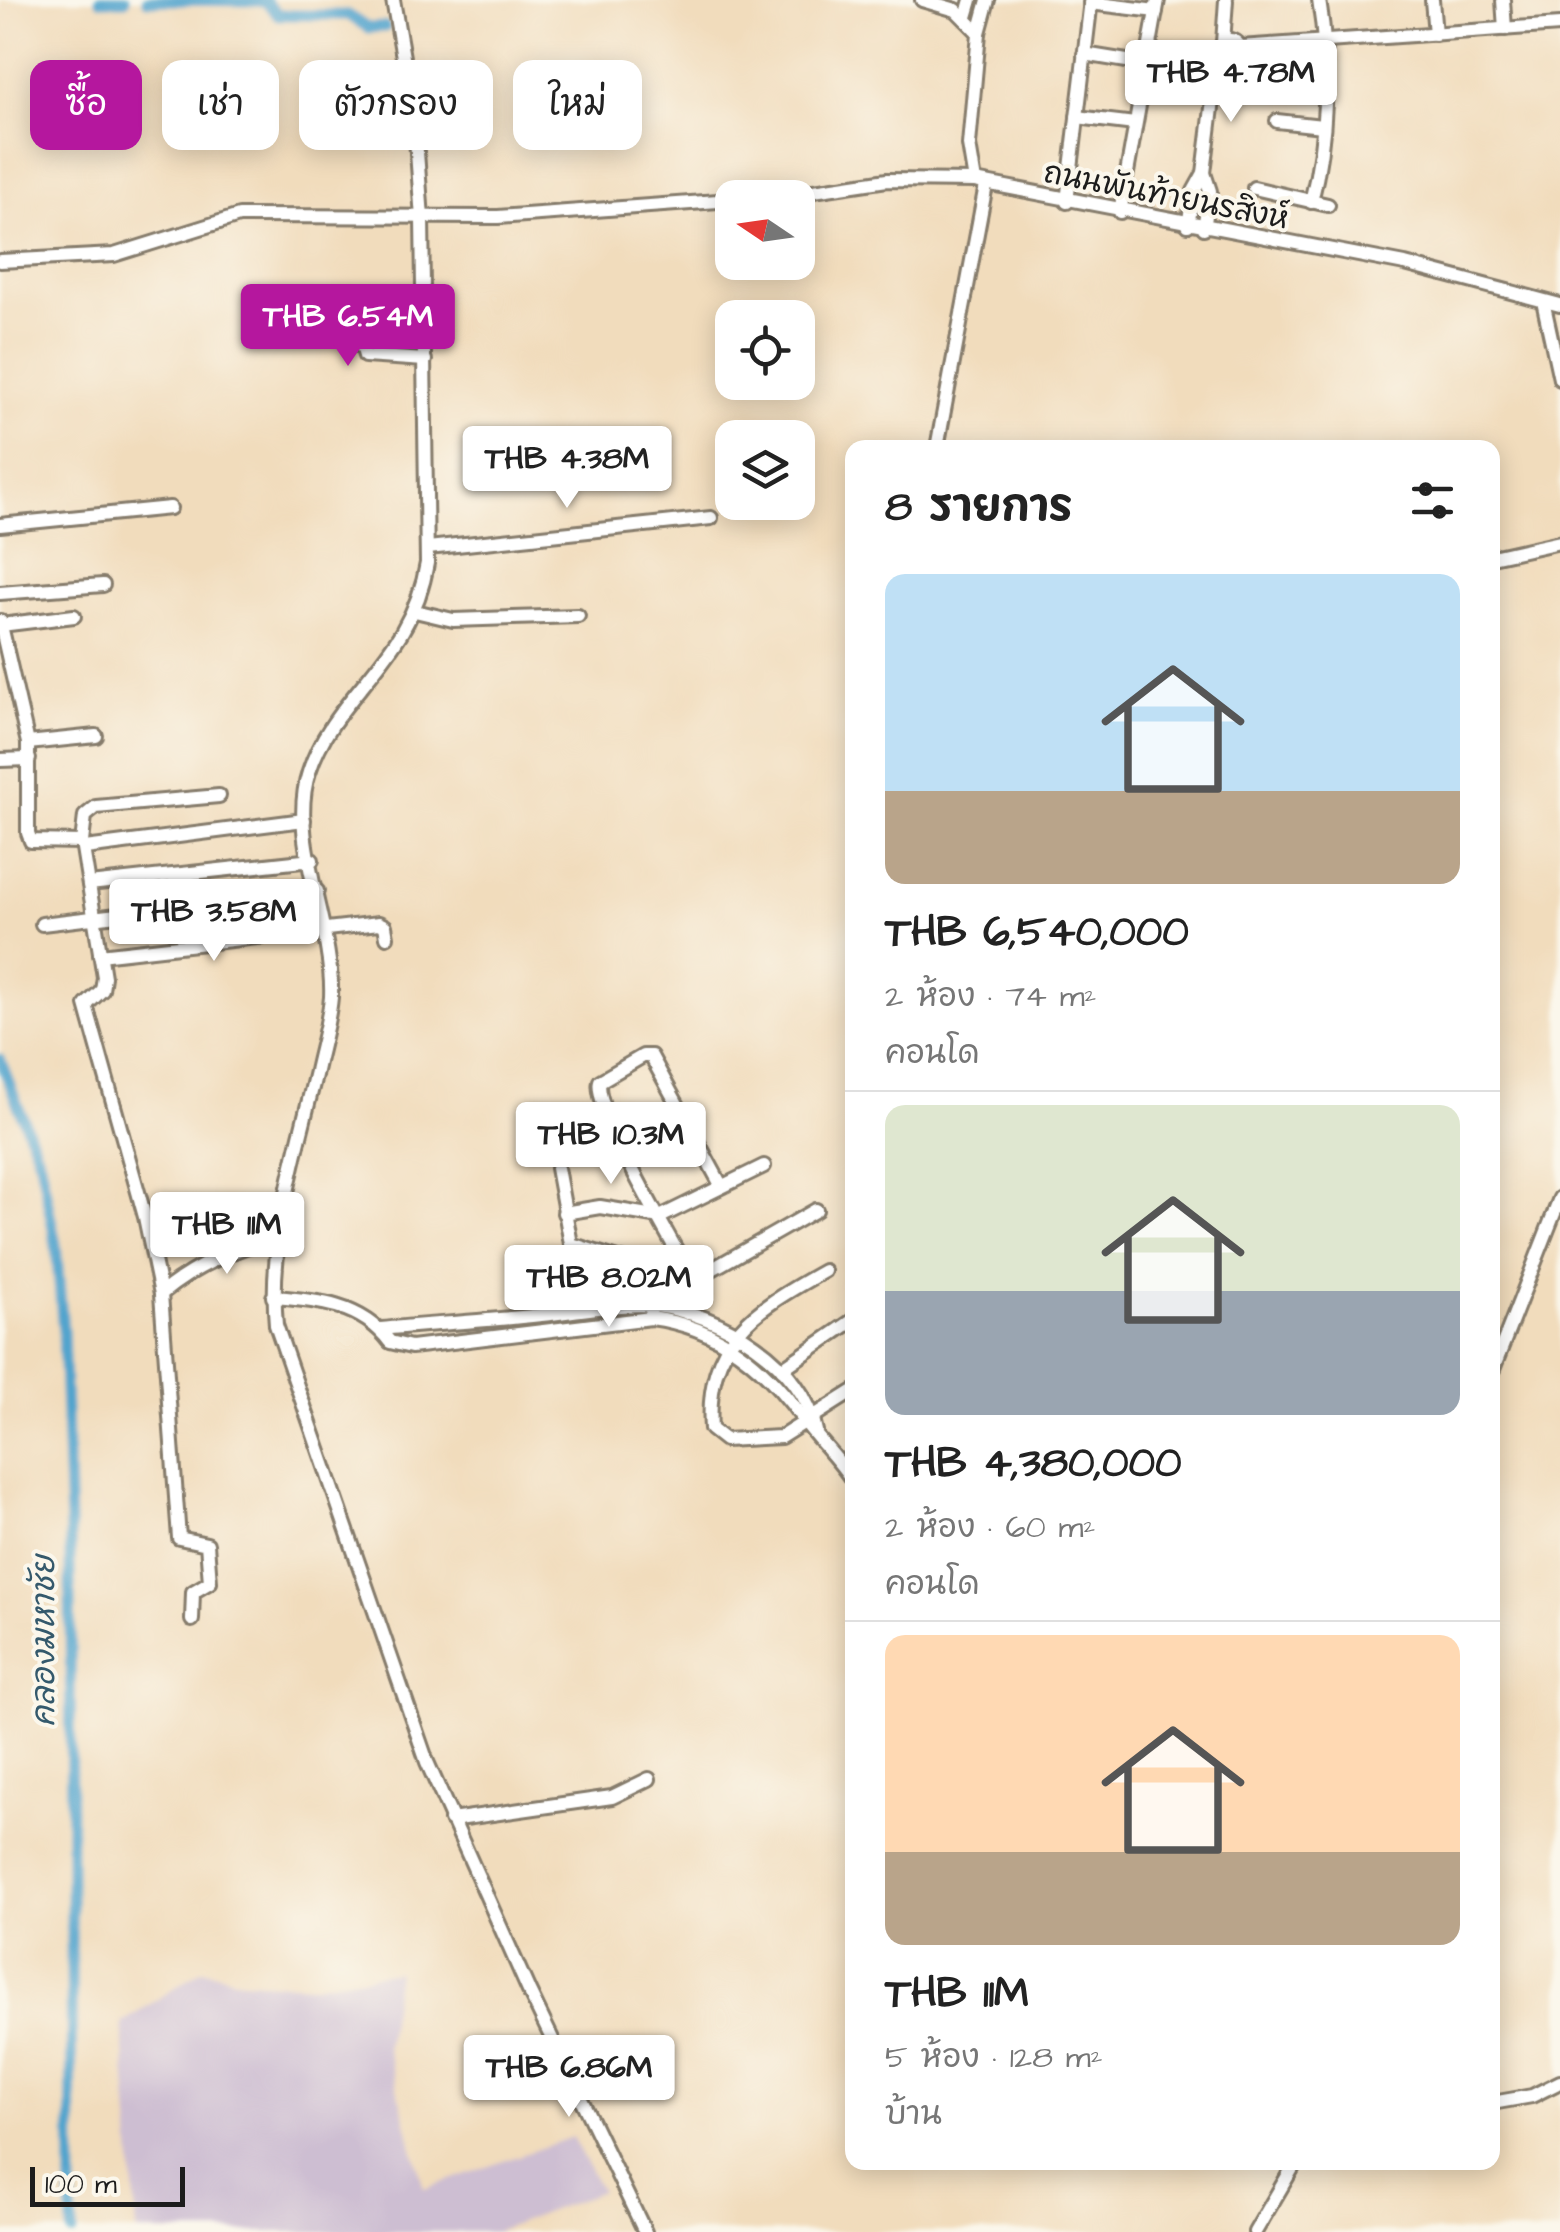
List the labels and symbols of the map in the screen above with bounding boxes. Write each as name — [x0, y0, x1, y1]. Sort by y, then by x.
pin: THB 4.78M — [1117, 40, 1345, 125]
street label: ถนนพันท้ายนรสิงห์ — [1040, 152, 1292, 240]
north arrow — [715, 180, 815, 280]
pin: THB 6.54M — [234, 284, 462, 369]
pin: THB 4.38M — [453, 426, 681, 511]
pin: THB 3.58M — [100, 879, 328, 964]
pin: THB 10.3M — [497, 1102, 725, 1187]
pin: THB 11M — [135, 1192, 319, 1277]
pin: THB 8.02M — [495, 1245, 723, 1330]
water label: คลองมหาชัย — [22, 1553, 67, 1727]
pin: THB 6.86M — [455, 2035, 683, 2120]
scale bar — [30, 2162, 185, 2206]

